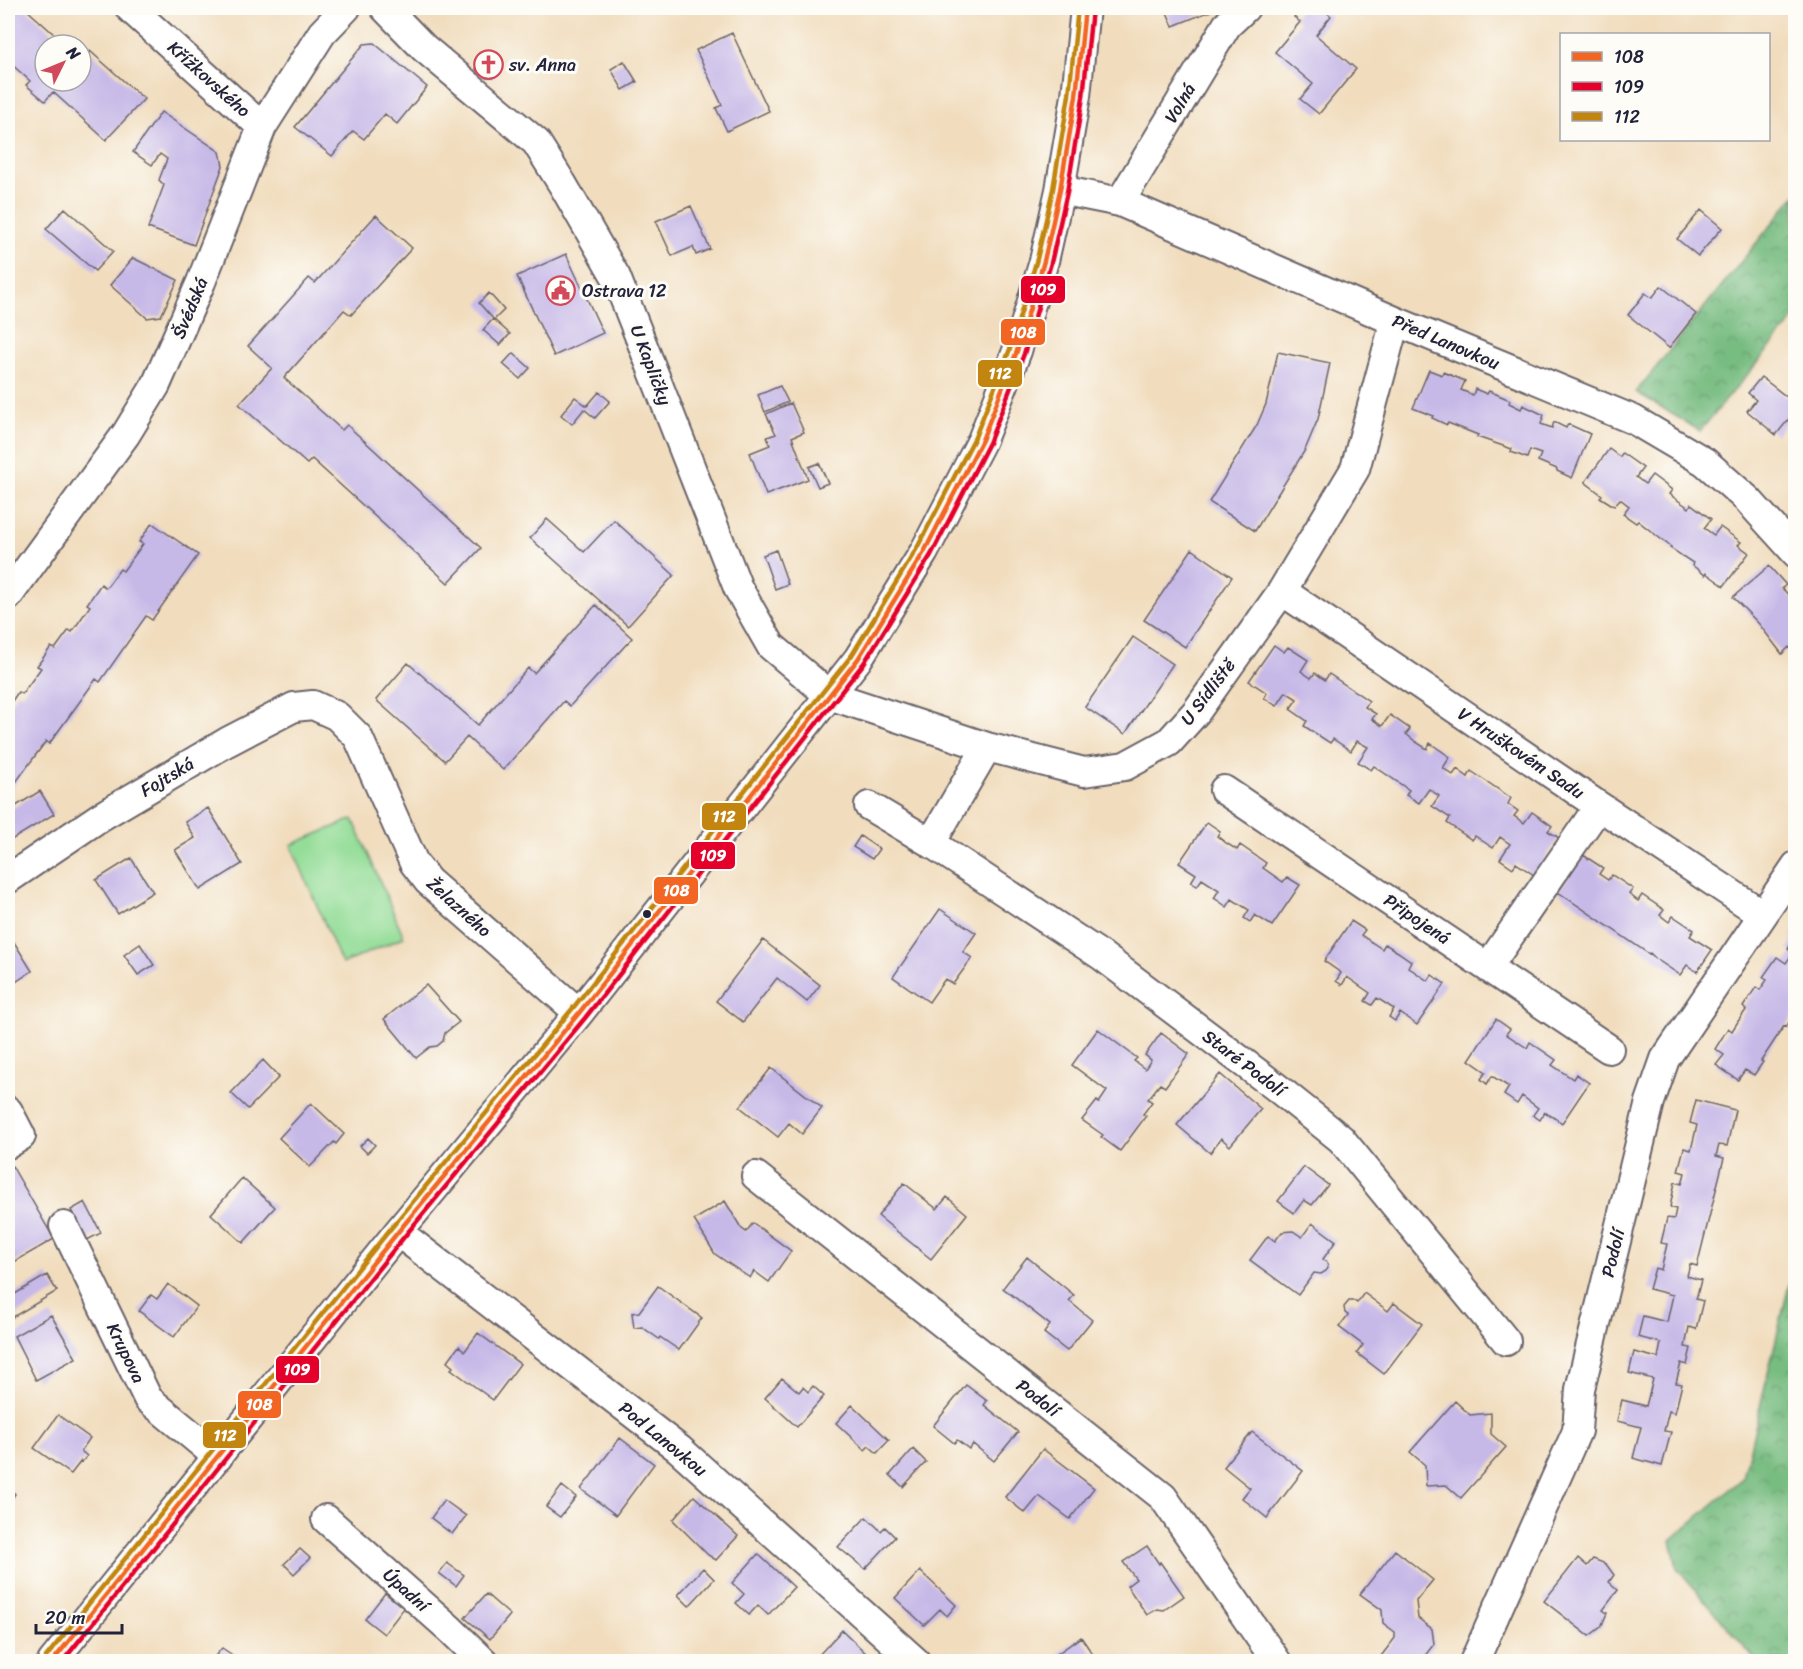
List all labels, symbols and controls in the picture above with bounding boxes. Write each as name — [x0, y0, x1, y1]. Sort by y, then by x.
street label: Křížkovského — [160, 32, 258, 126]
north arrow — [33, 33, 93, 93]
legend — [1560, 33, 1770, 141]
text: N — [59, 38, 89, 68]
text: 108 — [1614, 41, 1644, 73]
church icon: sv. Anna — [472, 49, 504, 81]
place label: sv. Anna — [508, 49, 576, 81]
text: 109 — [1614, 71, 1644, 103]
street label: Volná — [1155, 77, 1205, 129]
text: 112 — [1614, 101, 1640, 133]
street label: Švédská — [163, 272, 217, 344]
public building icon: Ostrava 12 — [545, 275, 577, 307]
place label: Ostrava 12 — [582, 275, 666, 307]
line badge: 109 — [1020, 275, 1066, 304]
text: 109 — [1030, 275, 1057, 304]
street label: Před Lanovkou — [1387, 305, 1505, 379]
line badge: 108 — [1000, 318, 1046, 346]
text: 108 — [1010, 318, 1037, 347]
street label: U Kapličky — [621, 320, 681, 411]
line badge: 112 — [977, 359, 1023, 388]
text: 112 — [989, 359, 1012, 388]
street label: U Sídliště — [1172, 650, 1245, 732]
street label: V Hruškovém Sadu — [1451, 698, 1591, 808]
street label: Fojtská — [134, 748, 200, 806]
line badge: 112 — [701, 802, 747, 831]
text: 112 — [713, 802, 736, 831]
line badge: 109 — [690, 841, 736, 870]
text: 109 — [700, 841, 727, 870]
street label: Želazného — [419, 869, 499, 945]
line badge: 108 — [653, 876, 699, 905]
text: 108 — [663, 876, 690, 905]
street label: Připojená — [1377, 885, 1457, 953]
unlabelled marker — [641, 908, 653, 920]
street label: Staré Podolí — [1195, 1021, 1294, 1106]
street label: Podolí — [1592, 1223, 1635, 1281]
street label: Krupova — [98, 1317, 154, 1389]
line badge: 109 — [275, 1355, 320, 1384]
text: 109 — [284, 1355, 311, 1384]
street label: Podolí — [1009, 1370, 1069, 1427]
line badge: 108 — [237, 1390, 282, 1419]
text: 108 — [246, 1390, 273, 1419]
street label: Pod Lanovkou — [611, 1393, 715, 1485]
line badge: 112 — [202, 1421, 247, 1449]
text: 112 — [214, 1421, 237, 1450]
street label: Úpadní — [375, 1560, 439, 1622]
scale bar — [36, 1597, 122, 1635]
text: 20 m — [45, 1602, 85, 1634]

